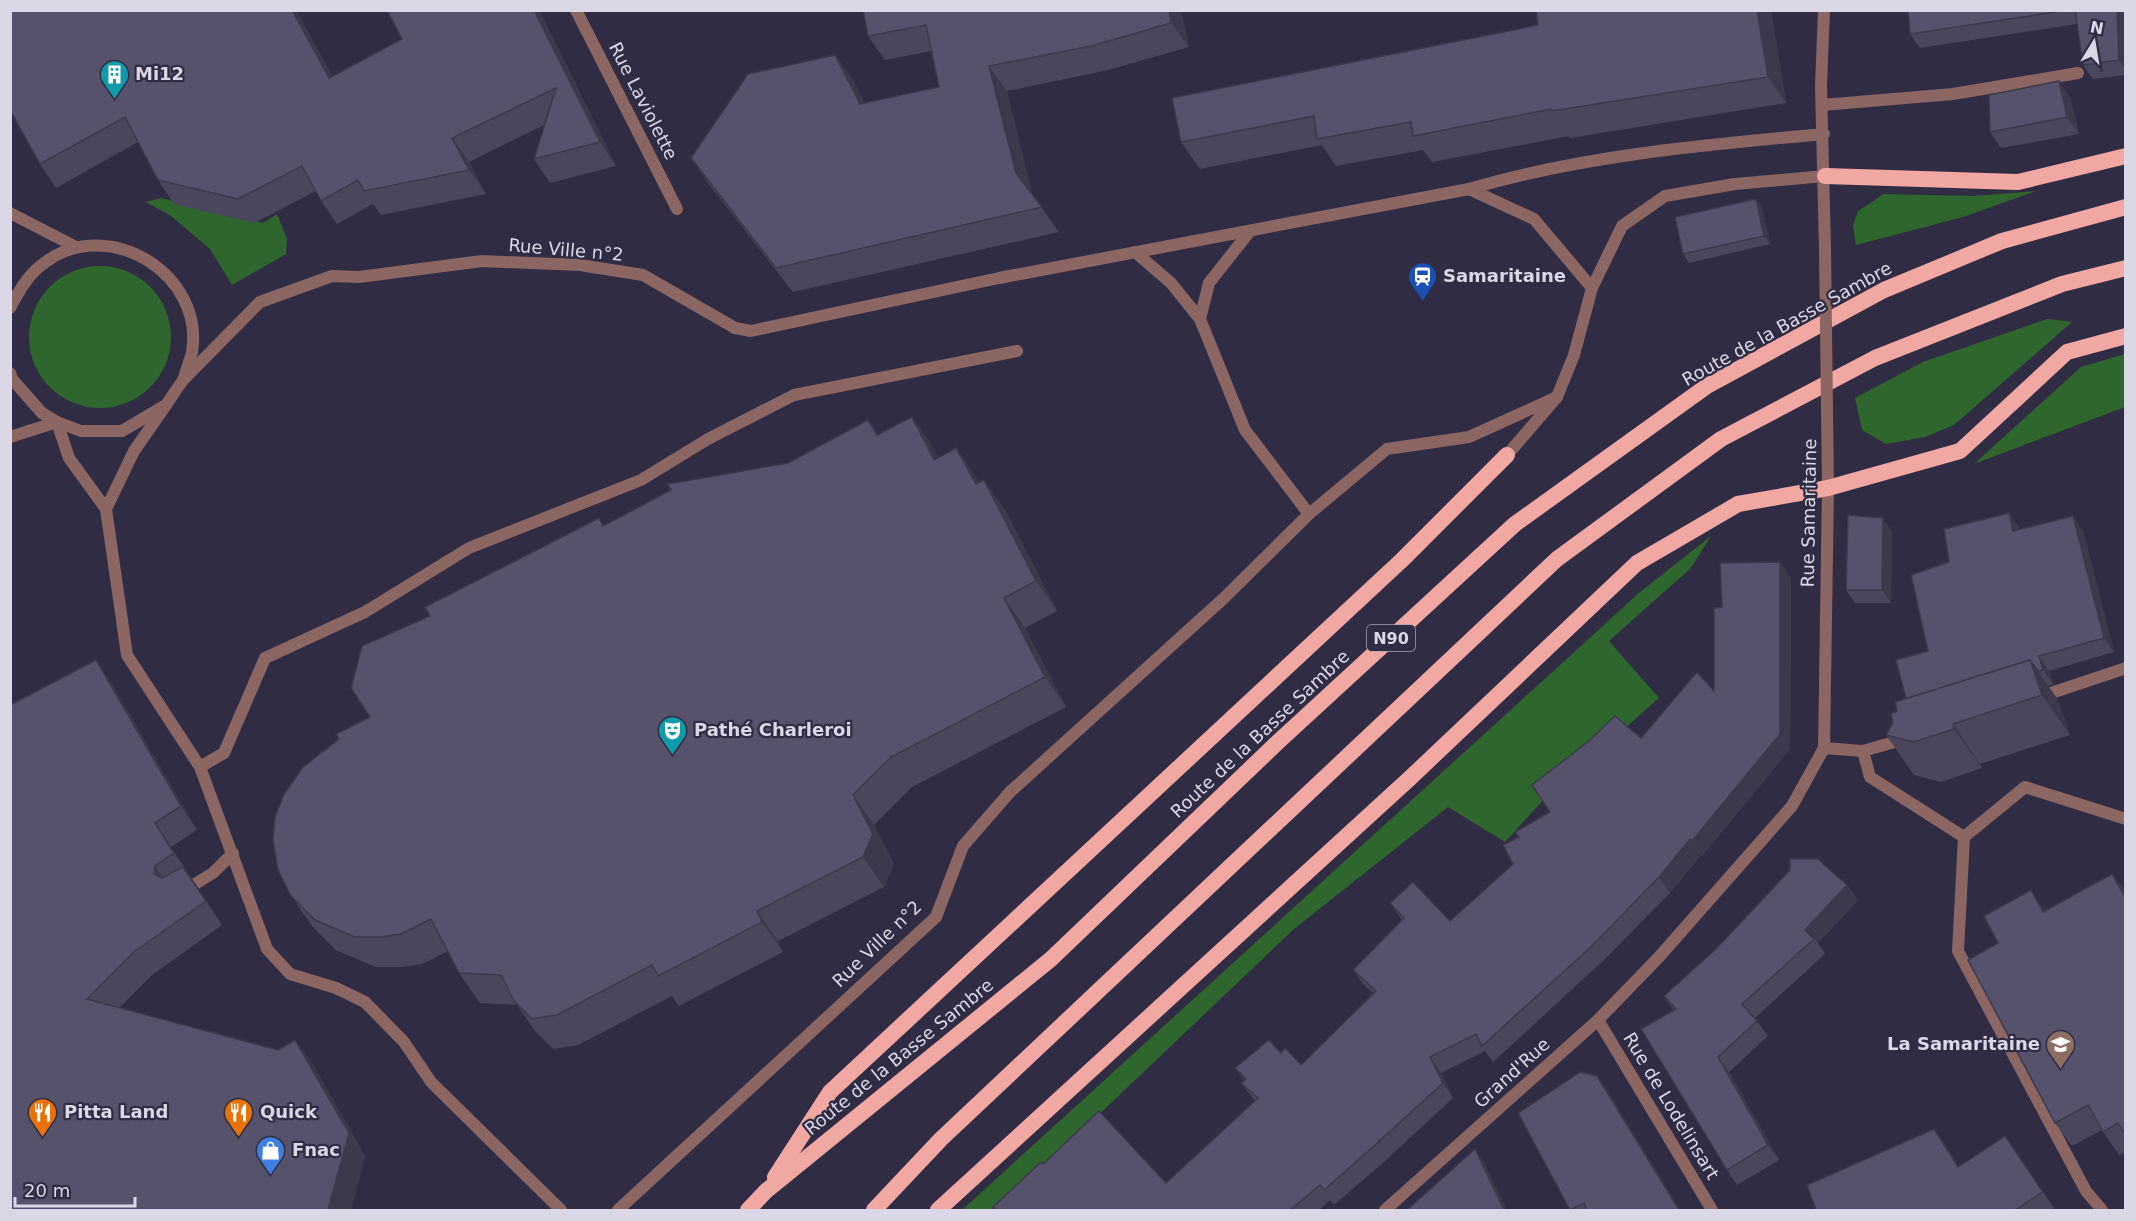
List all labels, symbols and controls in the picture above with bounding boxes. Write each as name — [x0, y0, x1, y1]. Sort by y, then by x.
north arrow — [2064, 12, 2124, 72]
text: N — [2088, 17, 2105, 38]
street label: Rue Laviolette — [605, 39, 682, 163]
building icon: Mi12 — [98, 58, 130, 100]
place label: Mi12 — [135, 63, 184, 84]
street label: Rue Ville n°2 — [508, 234, 624, 265]
street label: Route de la Basse Sambre — [1678, 257, 1895, 390]
station icon: Samaritaine — [1406, 260, 1438, 302]
place label: Samaritaine — [1443, 265, 1566, 286]
street label: Rue Samaritaine — [1797, 438, 1820, 588]
road number: N90 — [1367, 625, 1415, 651]
street label: Route de la Basse Sambre — [1166, 645, 1353, 822]
theatre icon: Pathé Charleroi — [657, 714, 689, 756]
place label: Pathé Charleroi — [694, 719, 852, 740]
street label: Rue Ville n°2 — [828, 896, 925, 991]
street label: Route de la Basse Sambre — [800, 974, 997, 1139]
street label: Rue de Lodelinsart — [1619, 1028, 1724, 1183]
school or university icon: La Samaritaine — [2045, 1028, 2077, 1070]
street label: Grand'Rue — [1470, 1033, 1554, 1112]
place label: La Samaritaine — [1887, 1033, 2040, 1054]
restaurant icon: Pitta Land — [27, 1096, 59, 1138]
restaurant icon: Quick — [223, 1096, 255, 1138]
place label: Pitta Land — [64, 1101, 168, 1122]
place label: Quick — [260, 1101, 318, 1122]
shop icon: Fnac — [255, 1134, 287, 1176]
place label: Fnac — [292, 1139, 340, 1160]
scale bar — [15, 1170, 135, 1208]
text: 20 m — [24, 1180, 70, 1201]

